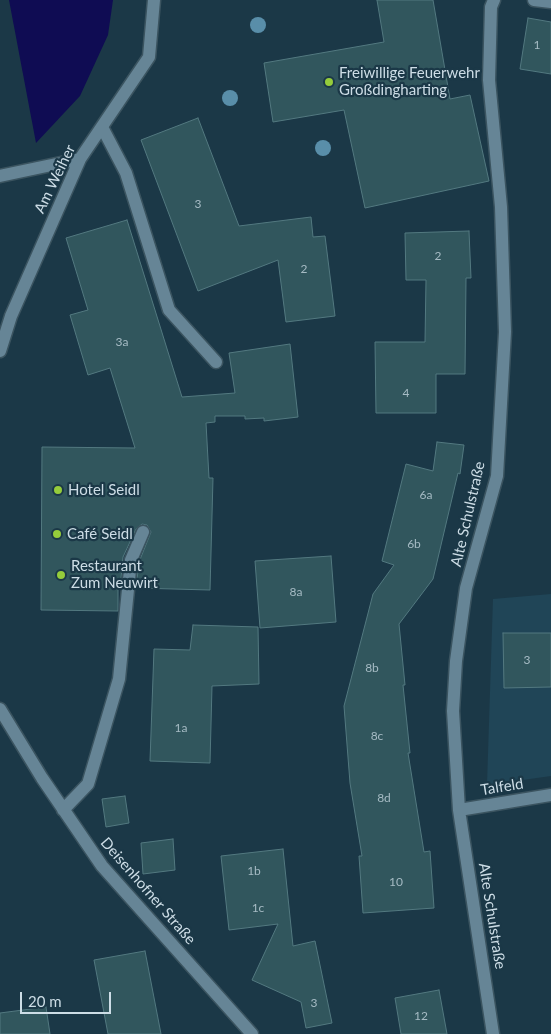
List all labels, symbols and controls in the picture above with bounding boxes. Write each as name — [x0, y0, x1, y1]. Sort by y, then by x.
house number: 1 — [534, 38, 540, 52]
place label: Freiwillige Feuerwehr Großdingharting — [339, 64, 480, 99]
marker: Freiwillige Feuerwehr Großdingharting — [323, 76, 335, 88]
street label: Am Weiher — [31, 142, 79, 216]
house number: 3 — [195, 197, 201, 211]
house number: 2 — [435, 249, 441, 263]
house number: 2 — [301, 262, 307, 276]
house number: 3a — [116, 335, 128, 349]
house number: 4 — [403, 386, 409, 400]
street label: Alte Schulstraße — [447, 460, 489, 568]
place label: Hotel Seidl — [68, 481, 140, 499]
marker: Hotel Seidl — [52, 484, 64, 496]
house number: 6a — [420, 488, 432, 502]
place label: Café Seidl — [67, 525, 133, 543]
marker: Café Seidl — [51, 528, 63, 540]
house number: 6b — [407, 537, 421, 551]
place label: Restaurant Zum Neuwirt — [71, 557, 158, 592]
marker: Restaurant Zum Neuwirt — [55, 569, 67, 581]
house number: 8a — [290, 585, 302, 599]
house number: 3 — [524, 653, 530, 667]
house number: 8b — [365, 661, 379, 675]
house number: 1a — [175, 721, 187, 735]
house number: 8c — [371, 729, 383, 743]
street label: Talfeld — [479, 775, 525, 799]
house number: 8d — [377, 791, 391, 805]
street label: Deisenhofner Straße — [97, 834, 199, 948]
street label: Alte Schulstraße — [475, 861, 509, 971]
house number: 1b — [247, 864, 261, 878]
house number: 10 — [389, 875, 403, 889]
house number: 1c — [252, 901, 264, 915]
scale bar — [22, 982, 114, 1014]
text: 20 m — [28, 992, 62, 1010]
house number: 3 — [311, 996, 317, 1010]
house number: 12 — [414, 1009, 428, 1023]

